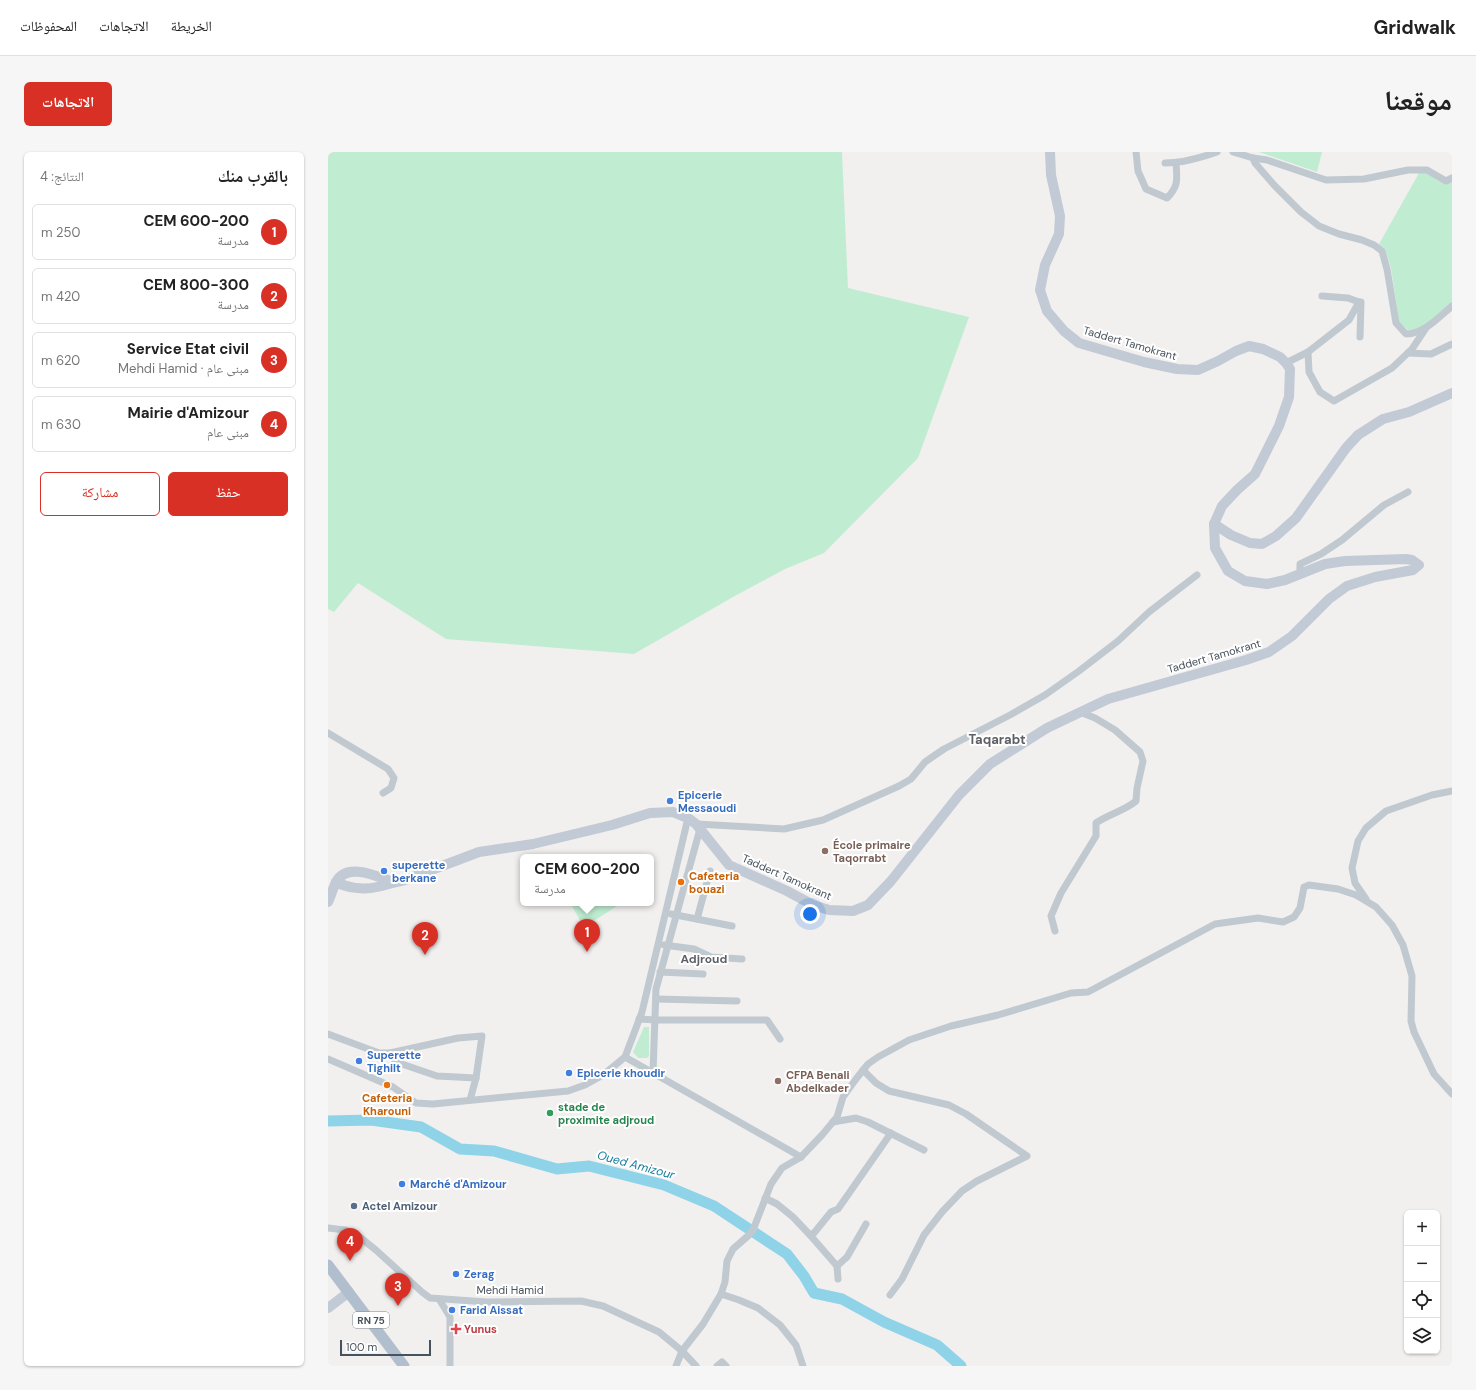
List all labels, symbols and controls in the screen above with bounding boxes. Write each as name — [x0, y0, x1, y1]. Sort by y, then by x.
text: Gridwalk — [1374, 15, 1456, 40]
text: المحفوظات — [20, 17, 77, 35]
text: الاتجاهات — [99, 17, 149, 35]
text: الخريطة — [171, 17, 212, 35]
button: الاتجاهات — [24, 82, 112, 126]
text: موقعنا — [1384, 82, 1452, 119]
text: بالقرب منك — [218, 165, 288, 187]
text: النتائج: 4 — [40, 168, 84, 185]
text: CEM 600-200 — [143, 211, 249, 231]
text: 250 m — [41, 224, 80, 241]
text: 1 — [272, 224, 276, 241]
text: مدرسة — [217, 232, 249, 249]
text: CEM 800-300 — [143, 275, 249, 295]
text: 420 m — [41, 288, 80, 305]
text: 2 — [270, 288, 278, 305]
text: مدرسة — [217, 296, 249, 313]
street label: Taddert Tamokrant — [1082, 323, 1178, 363]
text: Service Etat civil — [127, 339, 249, 359]
text: 620 m — [41, 352, 80, 369]
text: 3 — [270, 352, 278, 369]
text: مبنى عام · Mehdi Hamid — [118, 360, 249, 377]
text: Mairie d'Amizour — [127, 403, 249, 423]
text: 630 m — [41, 416, 81, 433]
text: 4 — [270, 416, 278, 433]
text: مبنى عام — [207, 424, 249, 441]
button: مشاركة — [40, 472, 160, 516]
button: حفظ — [168, 472, 288, 516]
street label: Taddert Tamokrant — [1166, 636, 1262, 676]
district label: Taqarabt — [968, 731, 1026, 748]
place label: Epicerie Messaoudi — [678, 788, 736, 815]
marker: Epicerie Messaoudi — [665, 796, 675, 806]
place label: École primaire Taqorrabt — [833, 838, 911, 865]
marker: École primaire Taqorrabt — [820, 846, 830, 856]
street label: Taddert Tamokrant — [740, 851, 834, 903]
popup — [520, 854, 654, 906]
place label: superette berkane — [392, 858, 446, 885]
text: CEM 600-200 — [534, 859, 640, 879]
marker: superette berkane — [379, 866, 389, 876]
place label: Cafeteria bouazi — [689, 869, 739, 896]
marker: Cafeteria bouazi — [676, 877, 686, 887]
text: مدرسة — [534, 880, 566, 897]
your location — [800, 904, 820, 924]
pin: 1 — [574, 919, 600, 952]
pin: 2 — [412, 922, 438, 955]
district label: Adjroud — [681, 951, 728, 967]
place label: Superette Tighilt — [367, 1048, 422, 1075]
marker: Superette Tighilt — [354, 1056, 364, 1066]
place label: Epicerie khoudir — [577, 1066, 666, 1080]
marker: Epicerie khoudir — [564, 1068, 574, 1078]
place label: CFPA Benali Abdelkader — [786, 1068, 849, 1095]
marker: CFPA Benali Abdelkader — [773, 1076, 783, 1086]
marker: Cafeteria Kharouni — [382, 1080, 392, 1090]
place label: Cafeteria Kharouni — [362, 1091, 412, 1118]
place label: stade de proximite adjroud — [558, 1100, 654, 1127]
marker: stade de proximite adjroud — [545, 1108, 555, 1118]
water label: Oued Amizour — [596, 1147, 677, 1183]
place label: Marché d'Amizour — [410, 1177, 507, 1191]
marker: Marché d'Amizour — [397, 1179, 407, 1189]
place label: Actel Amizour — [362, 1199, 438, 1213]
marker: Actel Amizour — [349, 1201, 359, 1211]
map controls — [1404, 1210, 1440, 1354]
button: + — [1404, 1210, 1440, 1246]
pin: 4 — [337, 1228, 363, 1261]
button: − — [1404, 1246, 1440, 1282]
place label: Zerag — [464, 1267, 495, 1281]
marker: Zerag — [451, 1269, 461, 1279]
pin: 3 — [385, 1273, 411, 1306]
button: locate — [1404, 1282, 1440, 1318]
street label: Mehdi Hamid — [476, 1283, 544, 1297]
place label: Farid Aissat — [460, 1303, 523, 1317]
marker: Farid Aissat — [447, 1305, 457, 1315]
road number: RN 75 — [353, 1312, 389, 1328]
button: layers — [1404, 1318, 1440, 1354]
place label: Yunus — [464, 1322, 497, 1336]
marker: Yunus — [451, 1324, 461, 1334]
scale bar — [340, 1338, 431, 1357]
text: 100 m — [346, 1340, 377, 1354]

